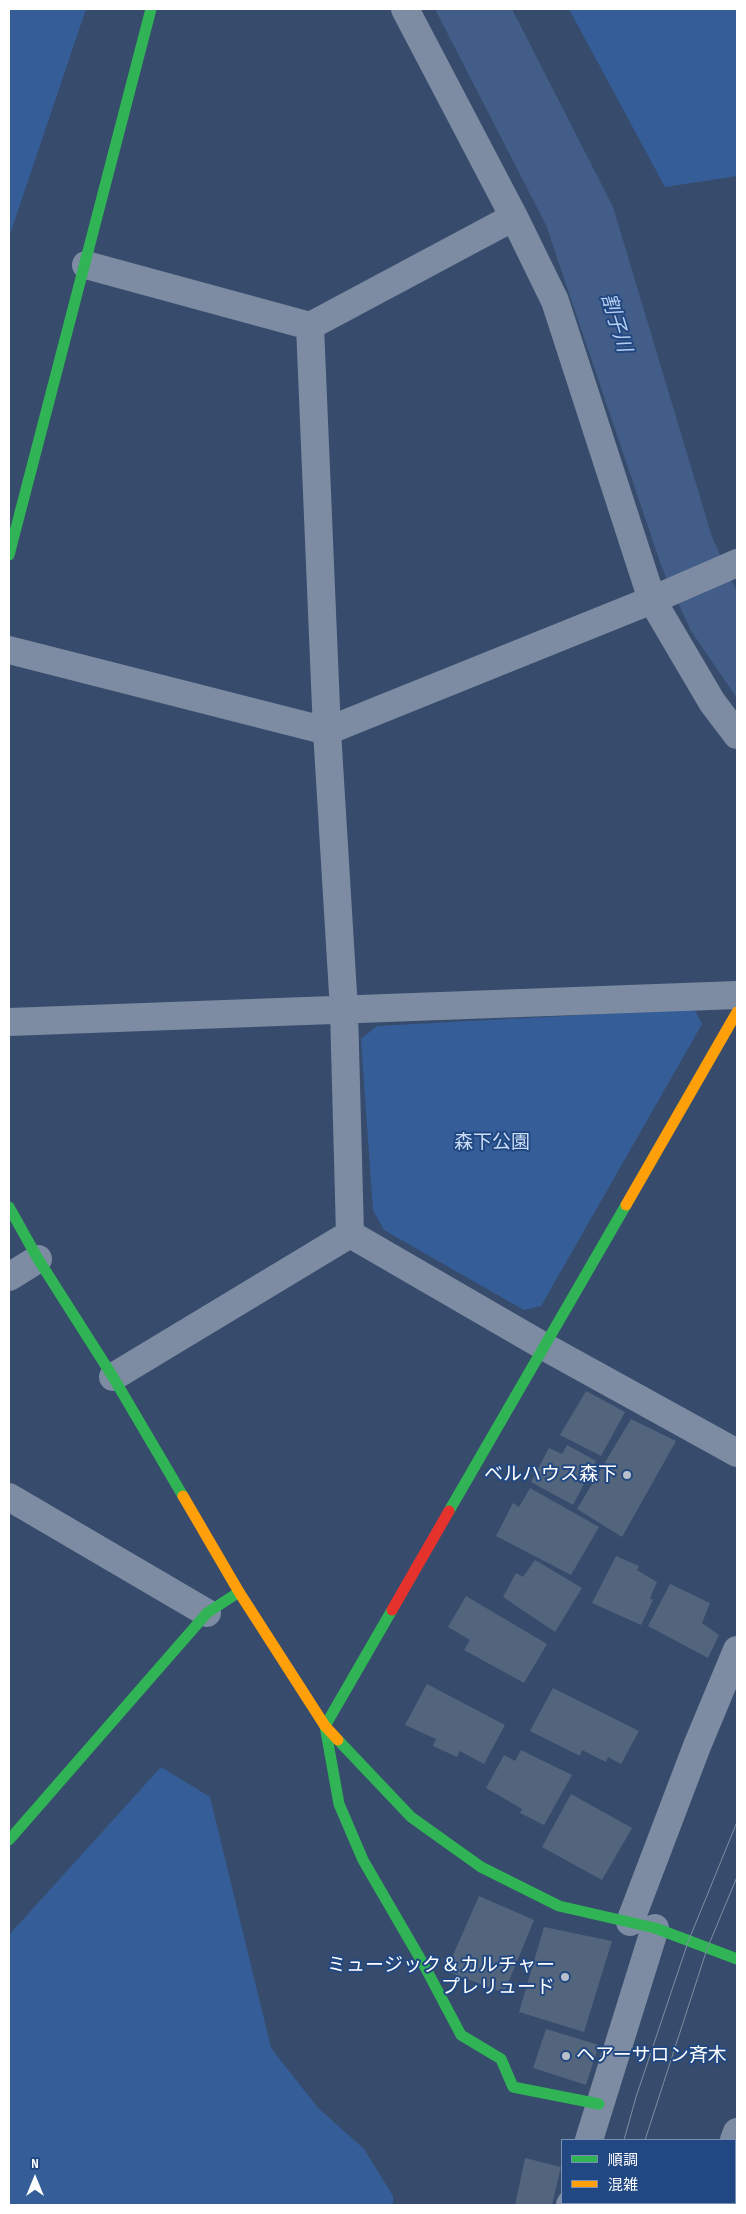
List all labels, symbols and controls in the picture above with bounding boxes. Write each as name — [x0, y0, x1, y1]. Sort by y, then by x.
water label: 割子川 — [595, 291, 635, 355]
park label: 森下公園 — [454, 1132, 530, 1154]
place label: ベルハウス森下 — [484, 1464, 617, 1486]
marker: ベルハウス森下 — [621, 1469, 633, 1481]
place label: ミュージック＆カルチャー プレリュード — [327, 1955, 555, 1999]
marker: ミュージック＆カルチャー プレリュード — [559, 1971, 571, 1983]
place label: ヘアーサロン斉木 — [576, 2045, 727, 2067]
marker: ヘアーサロン斉木 — [560, 2050, 572, 2062]
legend — [561, 2139, 736, 2204]
text: 順調 — [608, 2151, 638, 2170]
north arrow — [10, 2154, 60, 2204]
text: N — [31, 2155, 39, 2172]
text: 混雑 — [608, 2176, 638, 2195]

